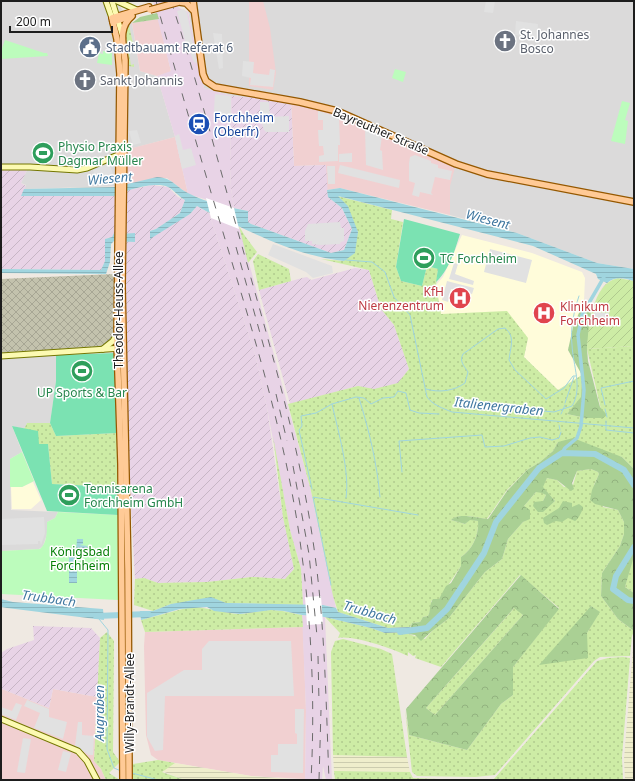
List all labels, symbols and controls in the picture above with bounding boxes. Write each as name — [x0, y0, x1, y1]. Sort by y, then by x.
scale bar — [10, 8, 112, 34]
text: 200 m — [16, 13, 51, 30]
place label: St. Johannes Bosco — [520, 26, 590, 57]
church icon: St. Johannes Bosco — [492, 28, 518, 54]
public building icon: Stadtbauamt Referat 6 — [77, 34, 103, 60]
place label: Stadtbauamt Referat 6 — [106, 39, 233, 56]
church icon: Sankt Johannis — [72, 67, 98, 93]
place label: Sankt Johannis — [100, 72, 183, 89]
street label: Bayreuther Straße — [330, 103, 432, 159]
place label: Forchheim (Oberfr) — [214, 109, 274, 140]
station icon: Forchheim (Oberfr) — [186, 111, 212, 137]
place label: Physio Praxis Dagmar Müller — [58, 138, 143, 169]
sports icon: Physio Praxis Dagmar Müller — [30, 140, 56, 166]
water label: Wiesent — [87, 167, 134, 189]
water label: Wiesent — [464, 204, 513, 234]
sports icon: TC Forchheim — [411, 245, 437, 271]
place label: TC Forchheim — [440, 250, 517, 267]
street label: Theodor-Heuss-Allee — [110, 251, 127, 369]
place label: KfH Nierenzentrum — [358, 283, 444, 314]
hospital icon: KfH Nierenzentrum — [447, 285, 473, 311]
place label: Klinikum Forchheim — [560, 298, 620, 329]
hospital icon: Klinikum Forchheim — [531, 300, 557, 326]
sports icon: UP Sports & Bar — [69, 358, 95, 384]
place label: UP Sports & Bar — [37, 384, 127, 401]
water label: Italienergraben — [453, 392, 544, 420]
place label: Tennisarena Forchheim GmbH — [84, 480, 183, 511]
sports icon: Tennisarena Forchheim GmbH — [56, 482, 82, 508]
park label: Königsbad Forchheim — [50, 543, 110, 574]
water label: Trubbach — [21, 585, 77, 611]
water label: Trubbach — [341, 596, 399, 628]
street label: Willy-Brandt-Allee — [121, 653, 138, 753]
water label: Augraben — [90, 685, 108, 742]

